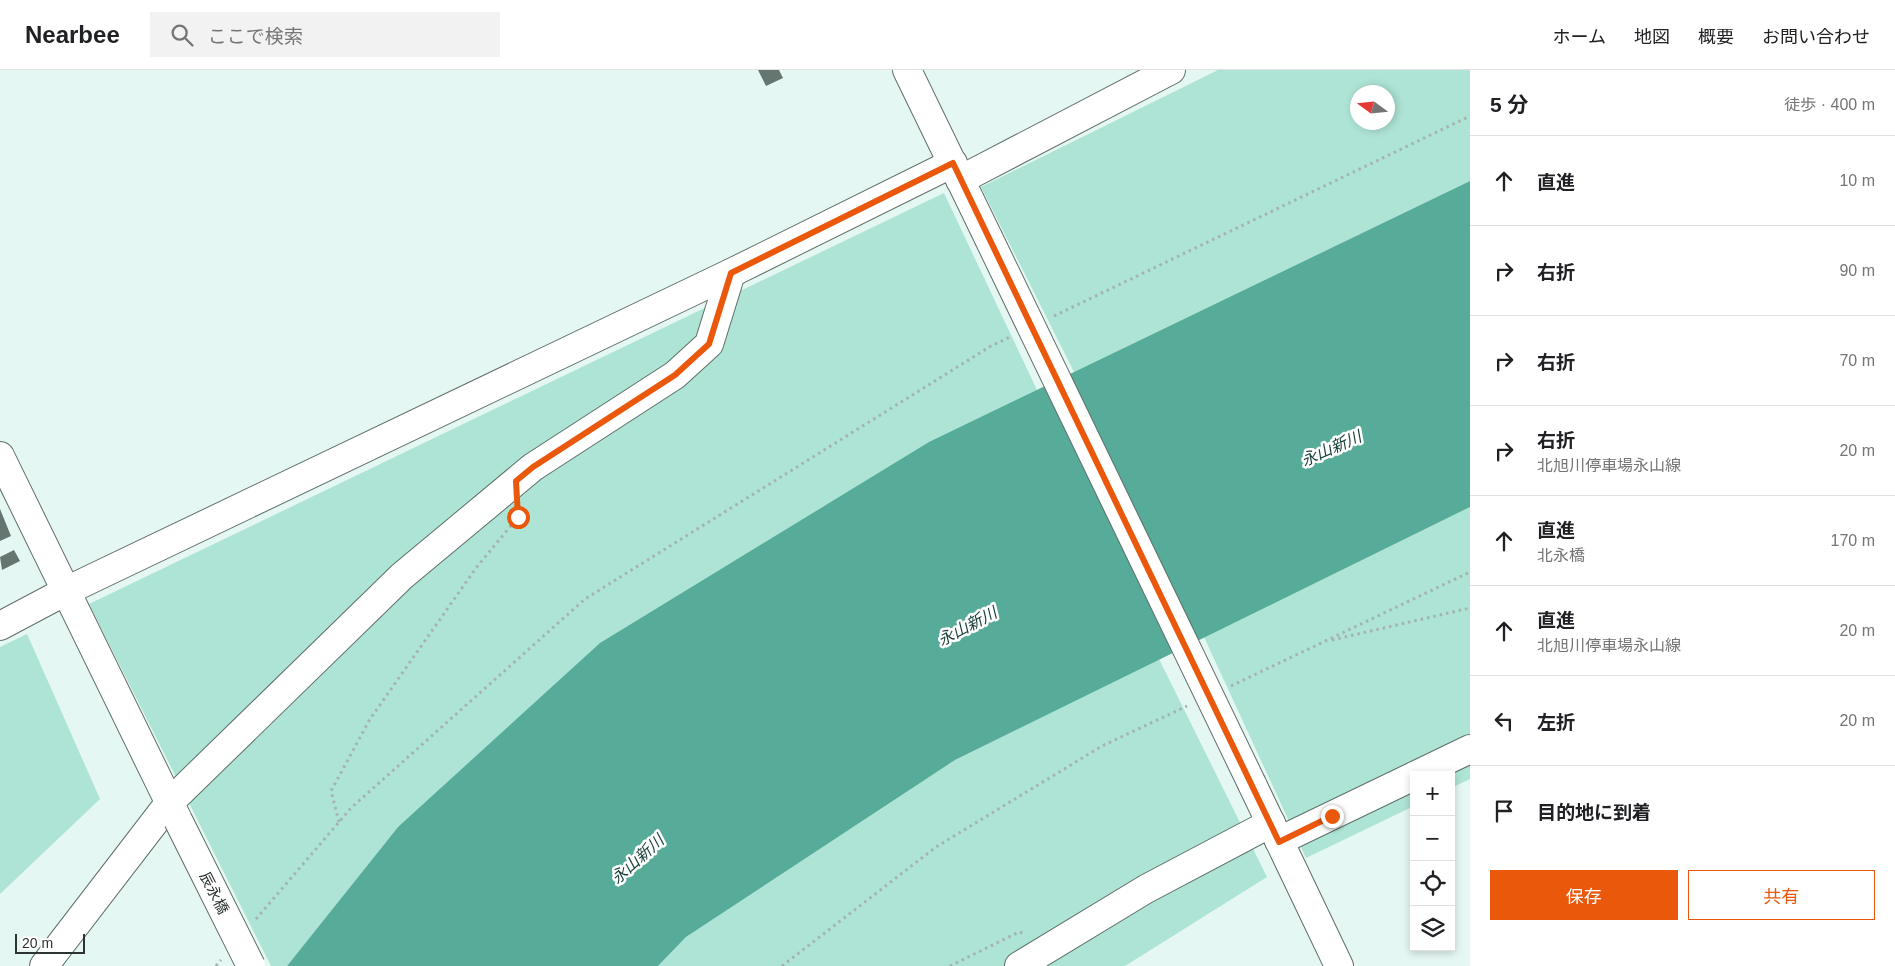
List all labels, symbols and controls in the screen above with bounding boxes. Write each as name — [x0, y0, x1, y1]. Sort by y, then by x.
search box — [150, 12, 500, 57]
text: Nearbee — [25, 21, 120, 48]
icon: search — [168, 21, 196, 49]
text: ここで検索 — [208, 26, 303, 47]
text: ホーム — [1553, 27, 1606, 47]
text: 地図 — [1634, 27, 1670, 47]
text: 概要 — [1698, 27, 1734, 47]
text: お問い合わせ — [1762, 27, 1870, 47]
north arrow — [1350, 85, 1395, 130]
text: 5 分 — [1490, 93, 1529, 116]
text: 徒歩 · 400 m — [1784, 96, 1875, 113]
icon: ahead — [1490, 167, 1518, 195]
text: 直進 — [1537, 172, 1575, 193]
text: 10 m — [1839, 172, 1875, 189]
icon: right — [1490, 257, 1518, 285]
text: 右折 — [1537, 262, 1575, 283]
text: 90 m — [1839, 262, 1875, 279]
icon: right — [1490, 347, 1518, 375]
text: 右折 — [1537, 352, 1575, 373]
text: 70 m — [1839, 352, 1875, 369]
water label: 永山新川 — [1299, 427, 1366, 469]
text: 右折 — [1537, 430, 1575, 451]
icon: right — [1490, 437, 1518, 465]
text: 20 m — [1839, 442, 1875, 459]
text: 北旭川停車場永山線 — [1537, 457, 1681, 474]
route start — [507, 506, 530, 529]
text: 直進 — [1537, 520, 1575, 541]
icon: ahead — [1490, 527, 1518, 555]
text: 170 m — [1831, 532, 1875, 549]
text: 北永橋 — [1537, 547, 1585, 564]
water label: 永山新川 — [935, 603, 1001, 649]
text: 直進 — [1537, 610, 1575, 631]
icon: ahead — [1490, 617, 1518, 645]
text: 20 m — [1839, 622, 1875, 639]
text: 北旭川停車場永山線 — [1537, 637, 1681, 654]
icon: left — [1490, 707, 1518, 735]
text: 左折 — [1537, 712, 1575, 733]
text: 20 m — [1839, 712, 1875, 729]
map controls — [1410, 771, 1455, 951]
button: + — [1410, 771, 1455, 816]
icon: arrive — [1490, 797, 1518, 825]
text: 目的地に到着 — [1537, 802, 1651, 823]
route end — [1321, 805, 1344, 828]
button: − — [1410, 816, 1455, 861]
water label: 永山新川 — [608, 830, 668, 887]
button: locate — [1410, 861, 1455, 906]
street label: 辰永橋 — [197, 869, 232, 917]
button: 保存 — [1490, 870, 1678, 920]
button: 共有 — [1688, 870, 1875, 920]
button: layers — [1410, 906, 1455, 951]
scale bar — [15, 931, 85, 954]
text: 20 m — [22, 935, 53, 951]

